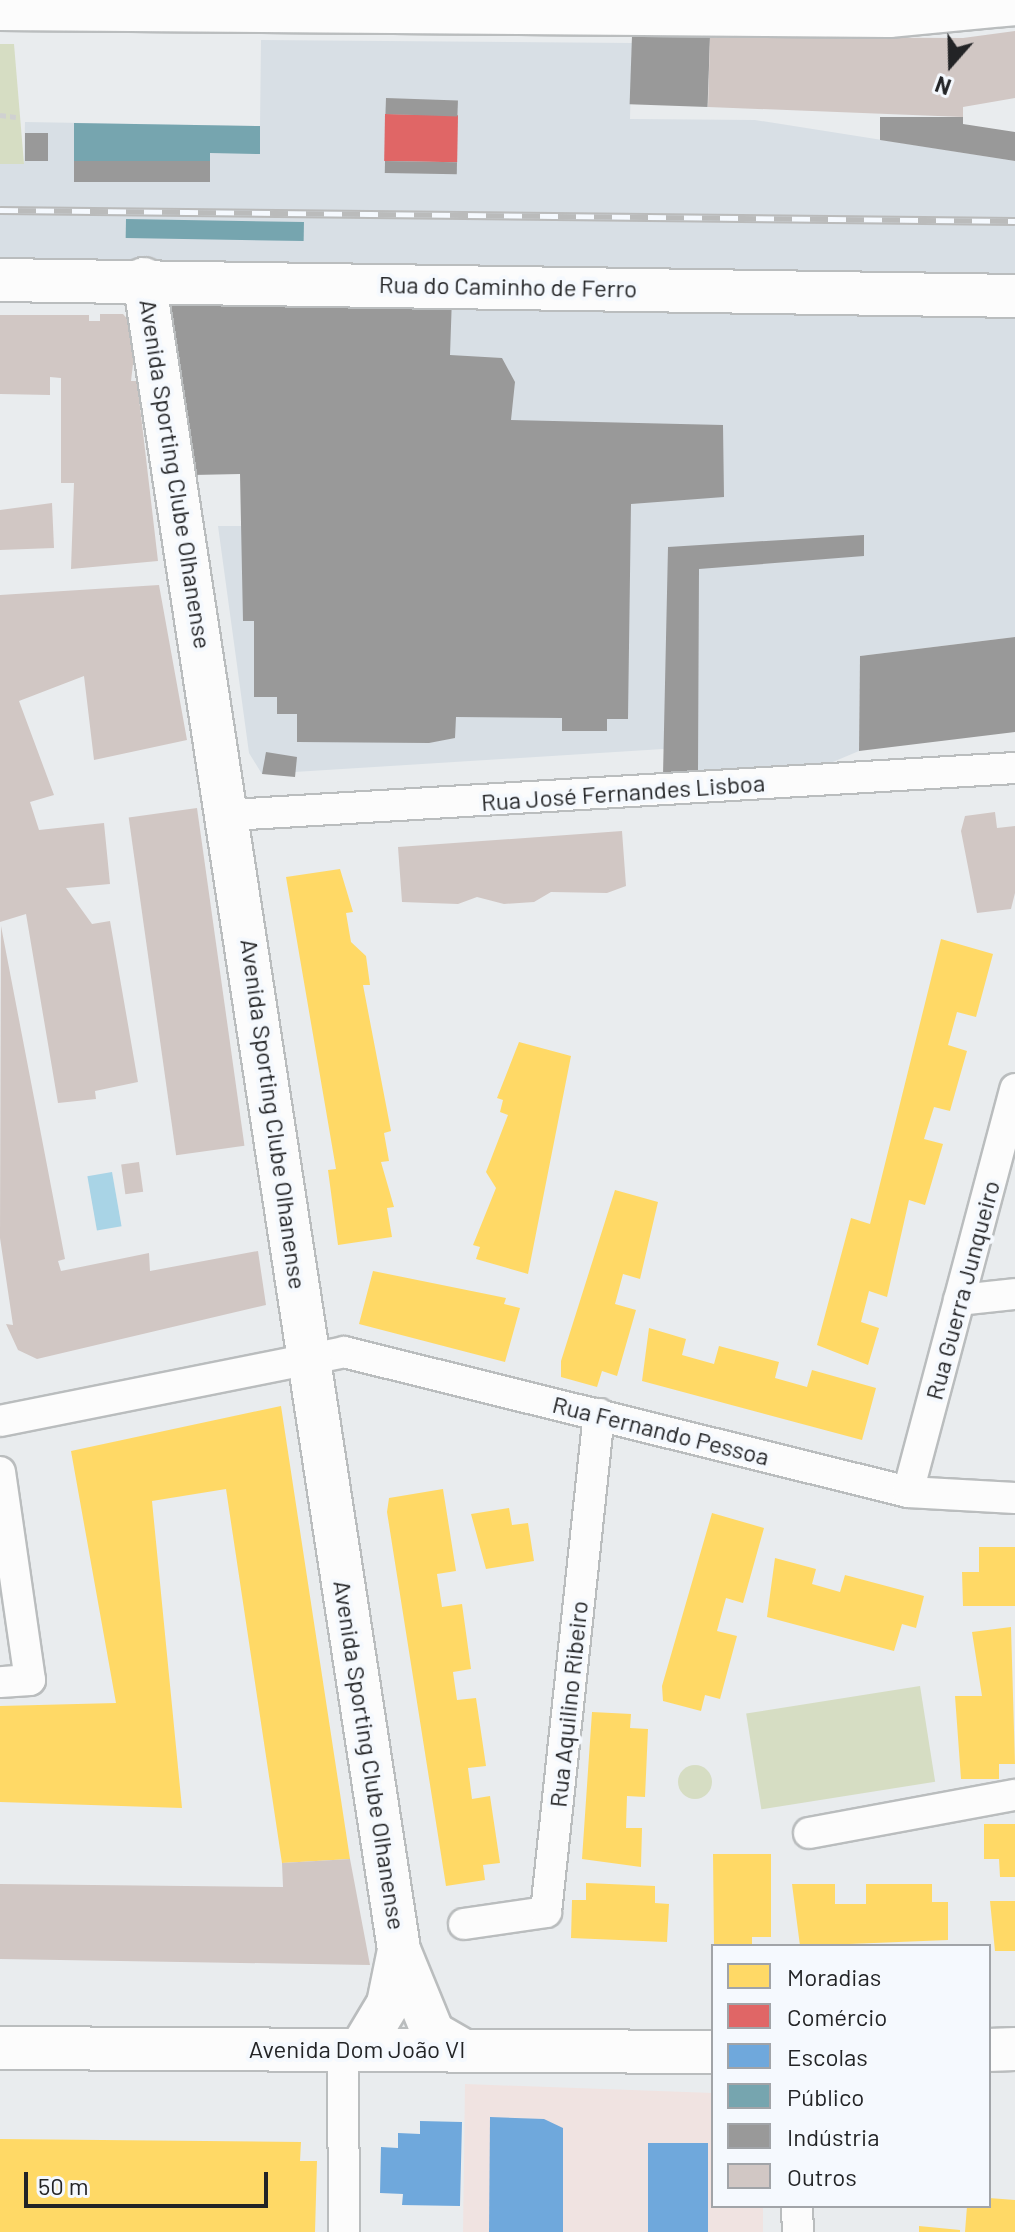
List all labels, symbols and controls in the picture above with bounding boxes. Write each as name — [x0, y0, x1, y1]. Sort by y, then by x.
north arrow — [911, 24, 991, 104]
text: N — [931, 72, 954, 101]
street label: Rua do Caminho de Ferro — [379, 269, 637, 303]
street label: Avenida Sporting Clube Olhanense — [134, 297, 218, 651]
street label: Rua José Fernandes Lisboa — [480, 768, 766, 816]
street label: Avenida Sporting Clube Olhanense — [235, 937, 313, 1291]
street label: Rua Guerra Junqueiro — [919, 1177, 1005, 1403]
street label: Rua Fernando Pessoa — [550, 1389, 772, 1471]
street label: Avenida Sporting Clube Olhanense — [328, 1578, 412, 1932]
street label: Rua Aquilino Ribeiro — [543, 1599, 593, 1809]
legend — [711, 1944, 991, 2208]
text: Moradias — [787, 1962, 881, 1991]
text: Comércio — [787, 2002, 887, 2031]
street label: Avenida Dom João VI — [249, 2035, 465, 2063]
text: Escolas — [787, 2042, 868, 2071]
text: Público — [787, 2082, 864, 2111]
text: Indústria — [787, 2122, 879, 2151]
scale bar — [28, 2156, 272, 2206]
text: Outros — [787, 2162, 857, 2191]
text: 50 m — [38, 2171, 89, 2200]

